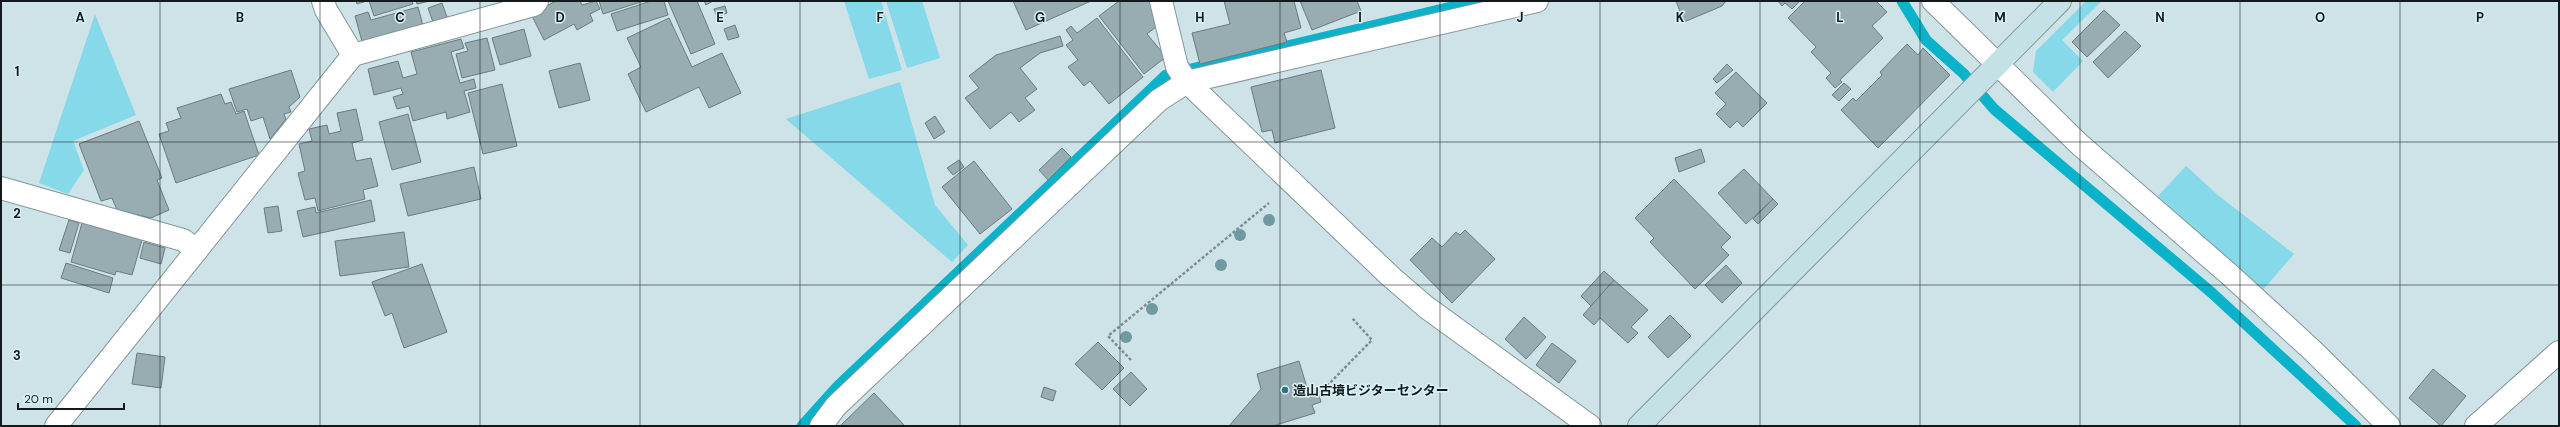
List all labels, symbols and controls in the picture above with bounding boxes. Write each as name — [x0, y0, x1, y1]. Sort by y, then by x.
text: A — [75, 9, 85, 26]
text: B — [236, 9, 244, 26]
text: C — [395, 9, 405, 26]
text: D — [555, 9, 565, 26]
text: E — [716, 9, 724, 26]
text: F — [876, 9, 884, 26]
text: G — [1035, 9, 1045, 26]
text: H — [1195, 9, 1205, 26]
text: I — [1358, 9, 1362, 26]
text: J — [1516, 9, 1524, 26]
text: K — [1676, 9, 1685, 26]
text: L — [1836, 9, 1844, 26]
text: M — [1994, 9, 2006, 26]
text: N — [2155, 9, 2165, 26]
text: O — [2315, 9, 2325, 26]
text: P — [2476, 9, 2484, 26]
text: 1 — [15, 63, 19, 80]
text: 2 — [13, 205, 21, 222]
text: 3 — [13, 347, 21, 364]
place label: 造山古墳ビジターセンター — [1293, 382, 1449, 399]
scale bar — [18, 385, 124, 411]
marker: 造山古墳ビジターセンター — [1280, 385, 1290, 395]
text: 20 m — [24, 391, 53, 407]

